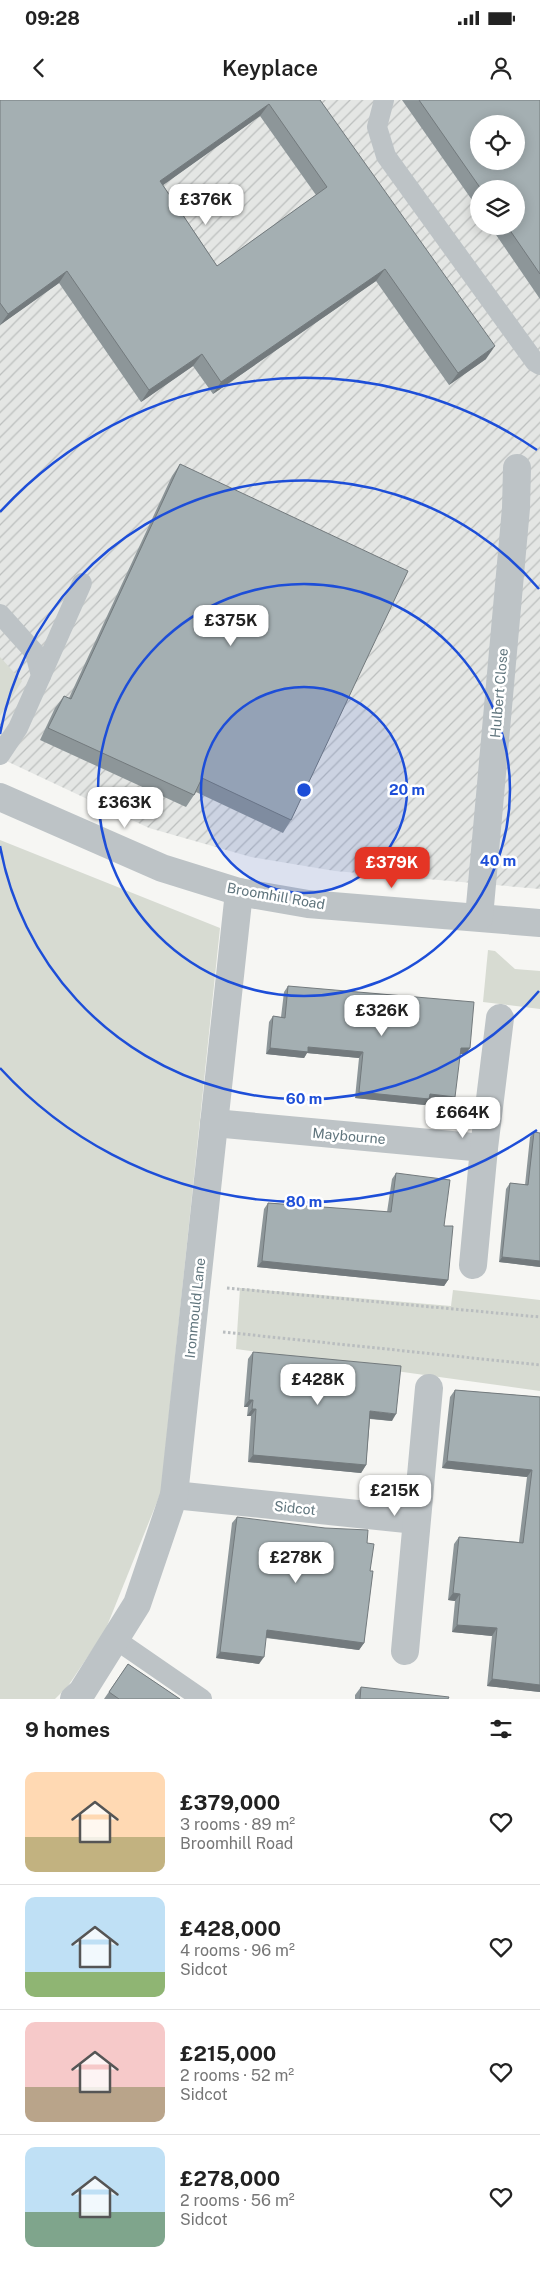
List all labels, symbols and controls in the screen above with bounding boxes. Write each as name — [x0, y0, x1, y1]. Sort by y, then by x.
text: 09:28 — [25, 7, 80, 29]
icon: back — [25, 54, 53, 82]
icon: person — [487, 54, 515, 82]
text: Keyplace — [222, 55, 318, 81]
map controls — [470, 115, 525, 235]
button: locate — [470, 115, 525, 170]
button: layers — [470, 180, 525, 235]
pin: £376K — [171, 184, 241, 226]
text: £376K — [180, 190, 232, 209]
pin: £375K — [196, 604, 266, 647]
text: £375K — [204, 611, 258, 630]
street label: Hulbert Close — [487, 647, 511, 738]
centre of rings — [295, 781, 313, 799]
text: 20 m — [389, 781, 425, 798]
pin: £363K — [90, 786, 160, 829]
text: £363K — [98, 793, 152, 812]
pin: £379K — [357, 846, 427, 889]
text: 40 m — [480, 852, 516, 869]
text: £379K — [366, 853, 418, 872]
street label: Broomhill Road — [226, 880, 326, 912]
pin: £326K — [347, 994, 417, 1037]
text: £326K — [355, 1001, 409, 1020]
text: 60 m — [286, 1090, 322, 1107]
pin: £664K — [428, 1096, 498, 1139]
text: £664K — [436, 1103, 490, 1122]
street label: Maybourne — [312, 1125, 386, 1147]
text: 80 m — [286, 1193, 322, 1210]
street label: Ironmould Lane — [182, 1257, 208, 1359]
pin: £428K — [283, 1364, 353, 1406]
text: £428K — [291, 1370, 345, 1389]
pin: £215K — [360, 1474, 430, 1517]
text: £215K — [370, 1481, 420, 1500]
street label: Sidcot — [273, 1498, 317, 1518]
pin: £278K — [261, 1542, 331, 1584]
text: £278K — [270, 1548, 322, 1567]
icon: filters — [487, 1715, 515, 1743]
text: 9 homes — [25, 1717, 110, 1742]
text: £379,000 — [180, 1790, 280, 1815]
icon: home — [65, 1792, 125, 1852]
icon: heart — [487, 1808, 515, 1836]
text: 3 rooms · 89 m² — [180, 1815, 295, 1834]
text: Broomhill Road — [180, 1834, 293, 1853]
text: £428,000 — [180, 1916, 281, 1941]
icon: home — [65, 1917, 125, 1977]
icon: heart — [487, 1933, 515, 1961]
text: 4 rooms · 96 m² — [180, 1941, 295, 1960]
text: Sidcot — [180, 1960, 228, 1979]
text: £215,000 — [180, 2041, 276, 2066]
icon: home — [65, 2042, 125, 2102]
icon: heart — [487, 2058, 515, 2086]
text: 2 rooms · 52 m² — [180, 2066, 294, 2085]
text: Sidcot — [180, 2085, 228, 2104]
text: £278,000 — [180, 2166, 280, 2191]
icon: home — [65, 2167, 125, 2227]
icon: heart — [487, 2183, 515, 2211]
text: 2 rooms · 56 m² — [180, 2191, 295, 2210]
text: Sidcot — [180, 2210, 228, 2229]

